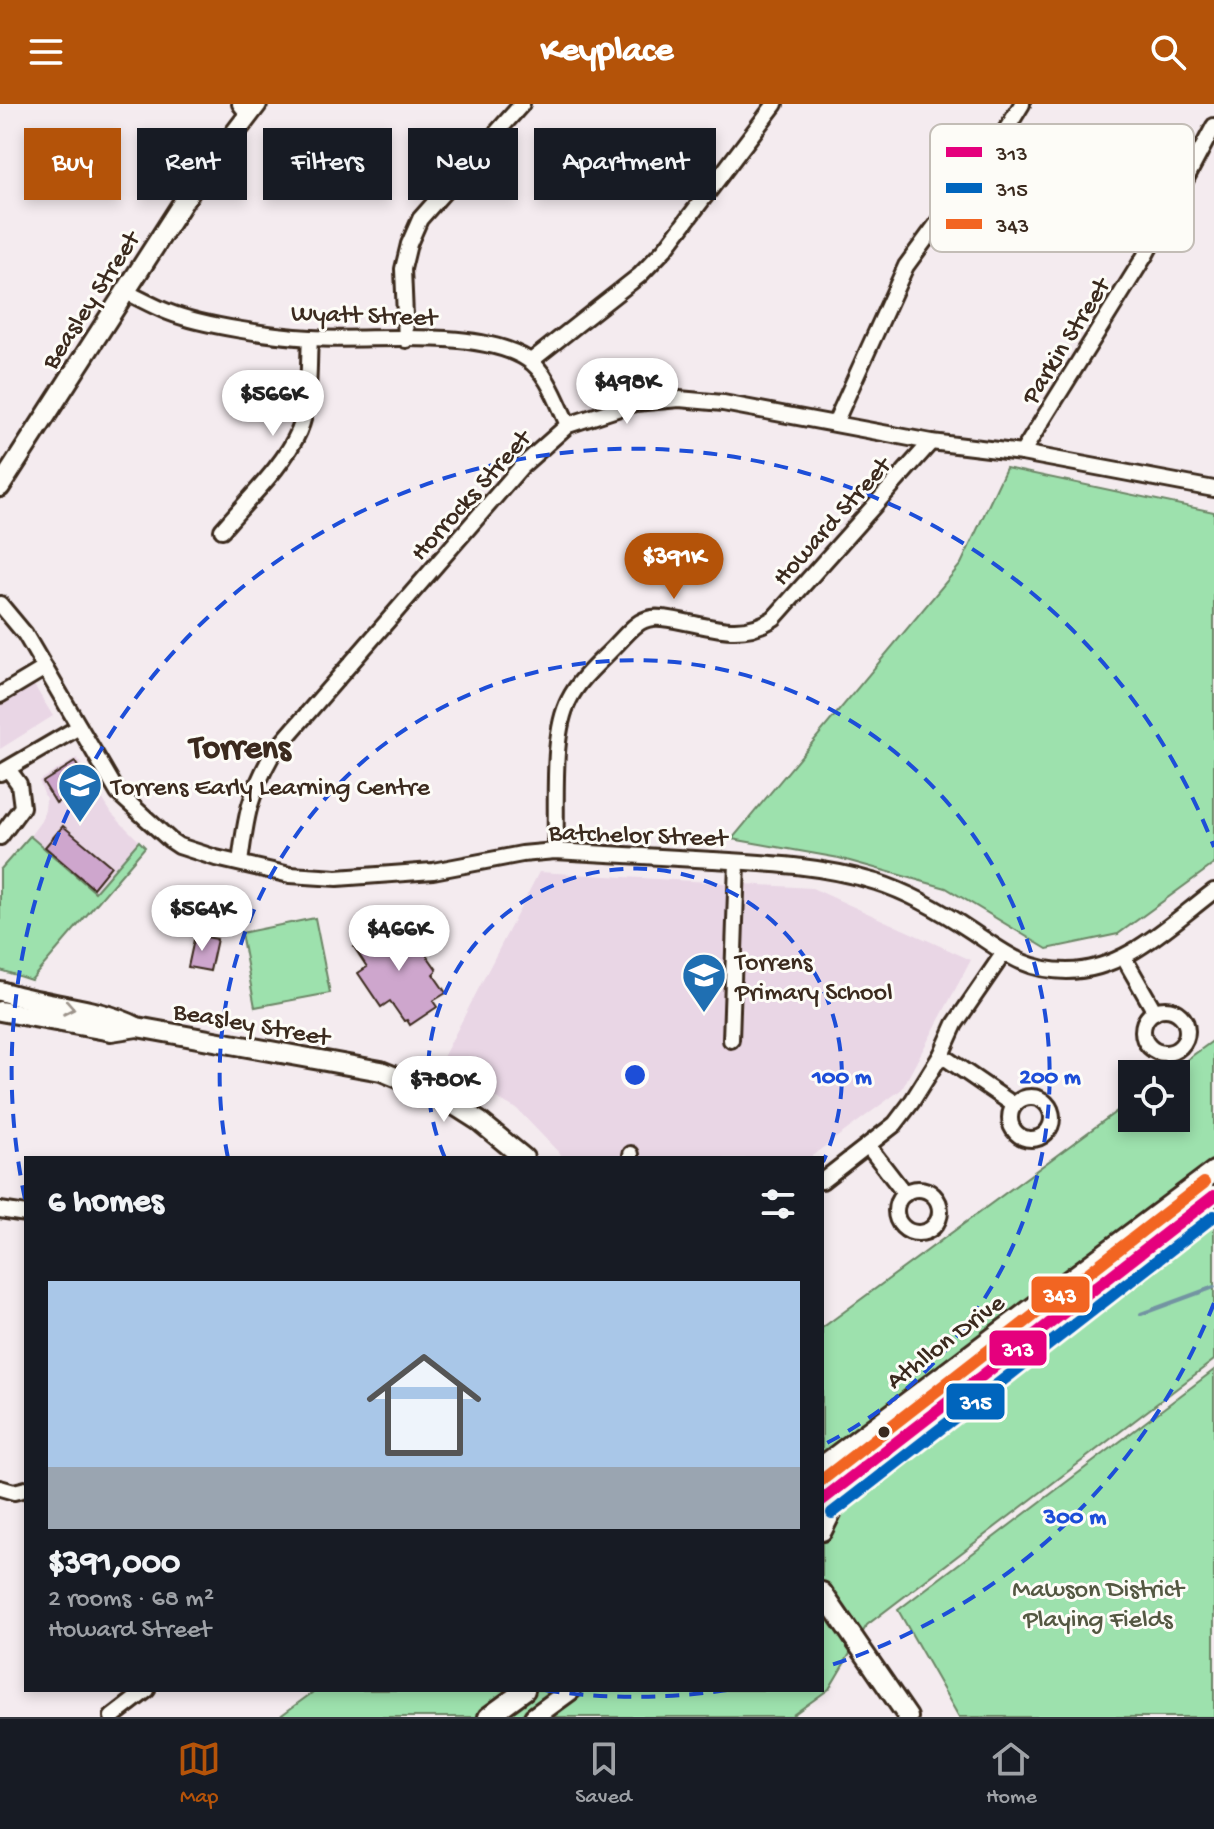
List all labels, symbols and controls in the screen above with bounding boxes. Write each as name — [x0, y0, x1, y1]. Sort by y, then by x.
icon: menu — [24, 30, 68, 74]
icon: search — [1146, 30, 1190, 74]
text: Keyplace — [541, 31, 673, 74]
legend — [930, 124, 1194, 252]
chip: Buy — [24, 128, 121, 200]
chip: Rent — [137, 128, 247, 200]
chip: Filters — [263, 128, 392, 200]
chip: New — [408, 128, 518, 200]
chip: Apartment — [534, 128, 716, 200]
text: 313 — [995, 143, 1028, 169]
text: 315 — [995, 179, 1028, 205]
text: 343 — [995, 215, 1029, 241]
street label: Beasley Street — [36, 225, 150, 377]
street label: Parkin Street — [1016, 271, 1120, 412]
street label: Wyatt Street — [290, 299, 440, 336]
pin: $498K — [571, 358, 683, 426]
text: $498K — [594, 368, 660, 399]
pin: $566K — [217, 370, 329, 438]
text: $566K — [240, 380, 306, 411]
street label: Horrocks Street — [405, 423, 541, 569]
street label: Howard Street — [767, 450, 901, 594]
pin: $391K — [618, 533, 730, 601]
text: $391K — [642, 543, 706, 574]
district label: Torrens — [186, 731, 292, 771]
school or university icon: Torrens Early Learning Centre — [56, 761, 104, 824]
place label: Torrens Early Learning Centre — [109, 774, 430, 805]
street label: Batchelor Street — [547, 819, 730, 856]
pin: $564K — [146, 885, 258, 953]
text: $564K — [169, 895, 235, 926]
pin: $466K — [343, 905, 455, 973]
text: $466K — [367, 915, 431, 946]
place label: Torrens Primary School — [733, 949, 893, 1010]
school or university icon: Torrens Primary School — [680, 951, 728, 1014]
street label: Beasley Street — [170, 997, 334, 1056]
one-way arrow — [62, 999, 76, 1016]
pin: $780K — [388, 1056, 500, 1124]
map controls — [1118, 1060, 1190, 1132]
button: locate — [1118, 1060, 1190, 1132]
centre of rings — [621, 1061, 649, 1089]
text: 100 m — [811, 1064, 872, 1093]
text: 200 m — [1019, 1064, 1081, 1093]
text: $780K — [410, 1066, 478, 1097]
icon: filters — [756, 1182, 800, 1226]
text: 6 homes — [48, 1184, 163, 1224]
line badge: 343 — [1030, 1275, 1091, 1314]
text: 343 — [1042, 1285, 1077, 1311]
street label: Athllon Drive — [881, 1289, 1012, 1398]
line badge: 313 — [988, 1329, 1048, 1367]
icon: home — [352, 1333, 496, 1477]
text: 313 — [1001, 1339, 1034, 1365]
line badge: 315 — [945, 1382, 1006, 1421]
text: 315 — [959, 1392, 992, 1418]
unlabelled marker — [876, 1424, 892, 1440]
text: 300 m — [1043, 1504, 1106, 1533]
text: $391,000 — [48, 1545, 180, 1585]
park label: Mawson District Playing Fields — [1012, 1576, 1186, 1637]
text: 2 rooms · 68 m² — [48, 1585, 214, 1616]
text: Howard Street — [48, 1616, 211, 1647]
tab: Map — [177, 1737, 221, 1811]
tab: Saved — [575, 1737, 632, 1811]
tab: Home — [986, 1737, 1037, 1811]

